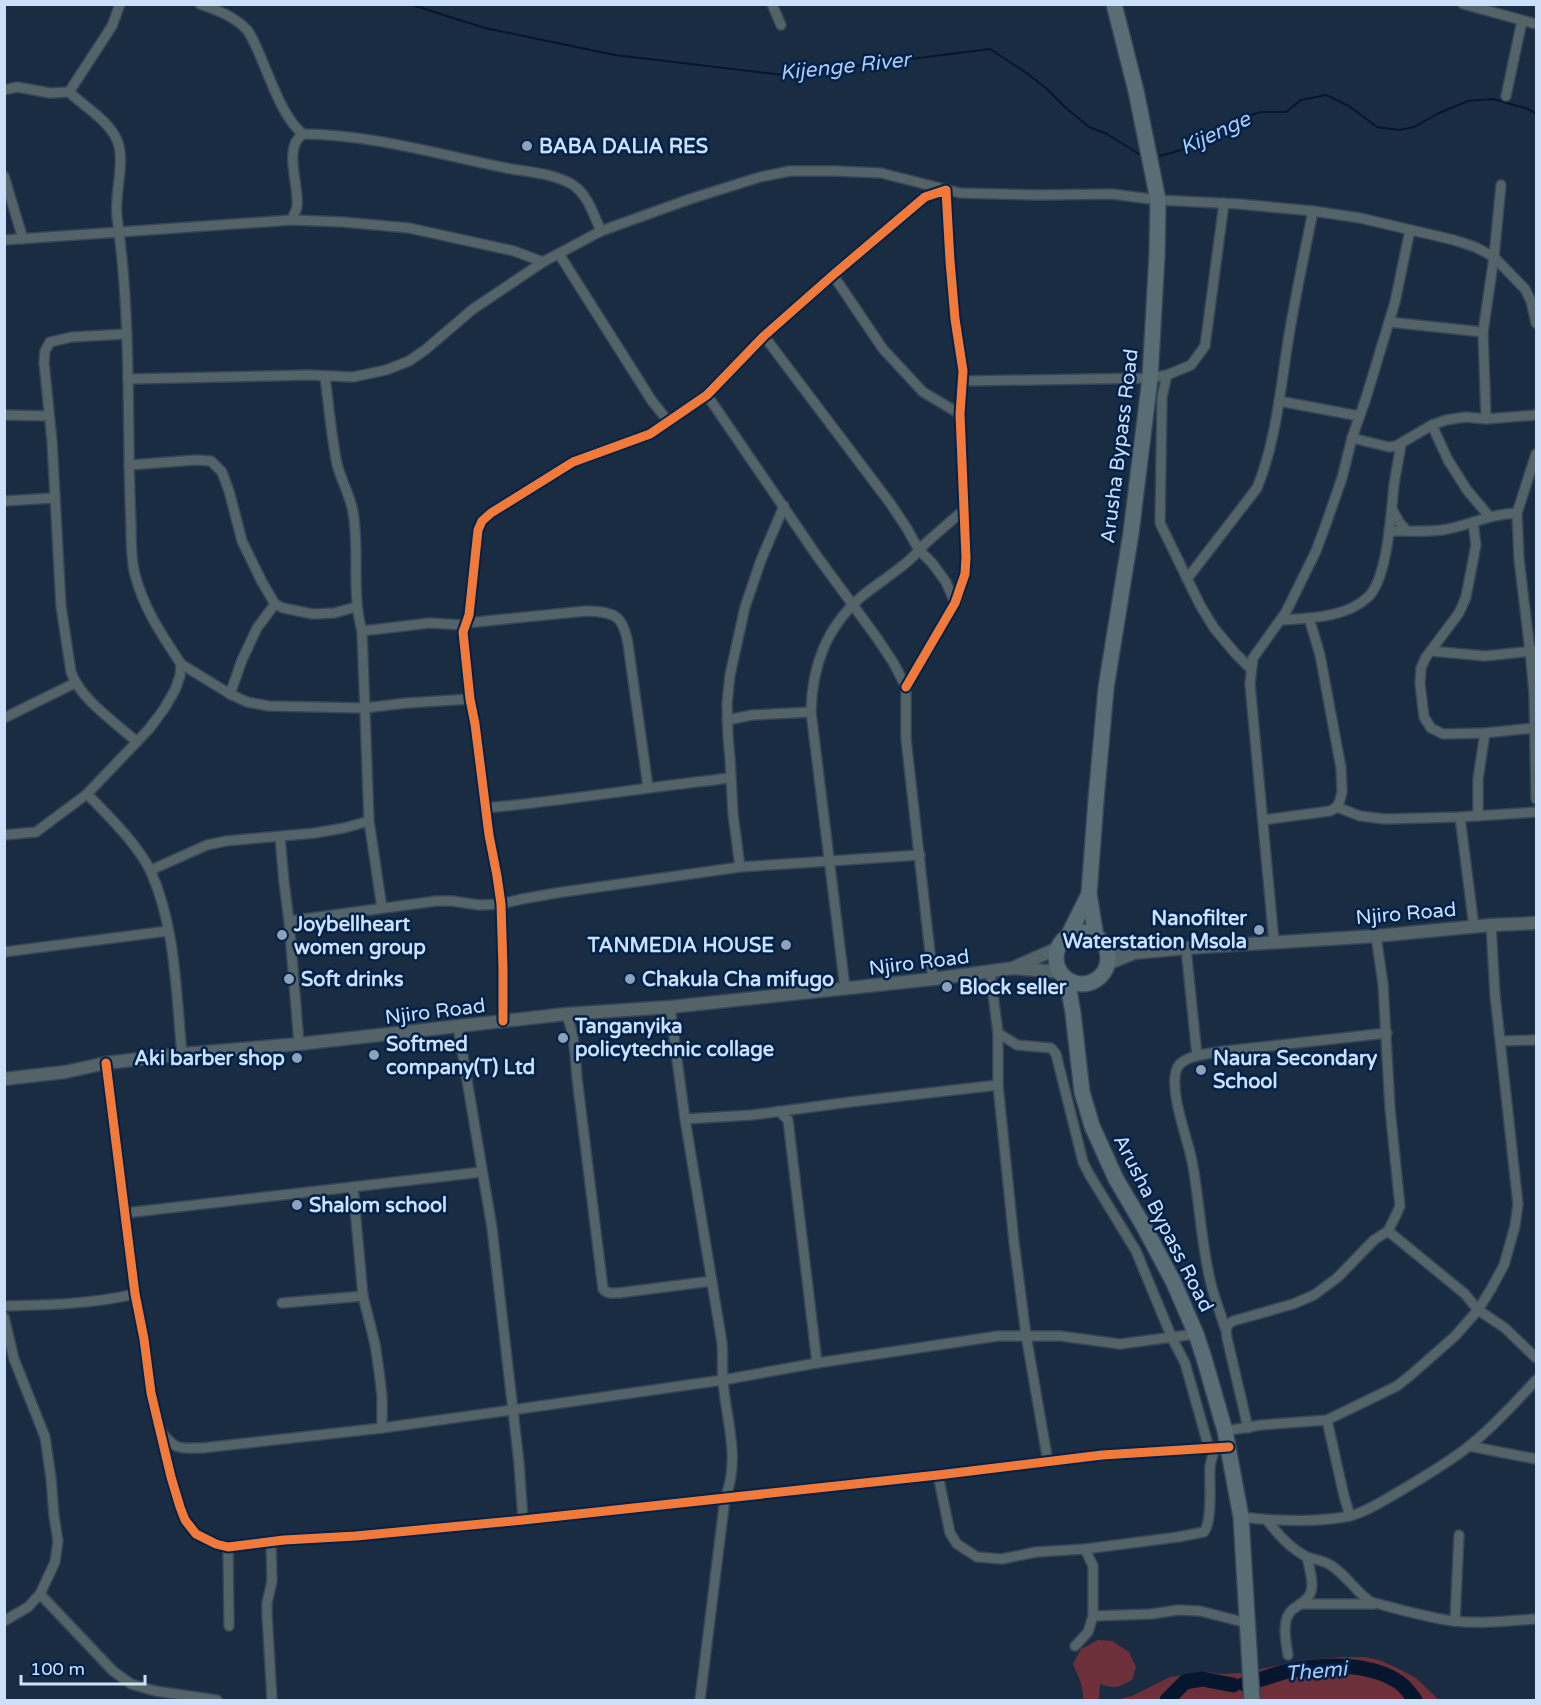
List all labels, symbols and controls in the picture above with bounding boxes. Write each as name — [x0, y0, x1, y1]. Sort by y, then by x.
water label: Kijenge River — [779, 47, 914, 86]
water label: Kijenge — [1176, 106, 1255, 161]
place label: BABA DALIA RES — [539, 135, 708, 159]
marker: BABA DALIA RES — [520, 139, 534, 153]
street label: Arusha Bypass Road — [1096, 348, 1144, 545]
street label: Njiro Road — [1355, 898, 1457, 930]
place label: Nanofilter Waterstation Msola — [1063, 907, 1247, 954]
place label: Joybellheart women group — [293, 913, 426, 960]
marker: Nanofilter Waterstation Msola — [1252, 923, 1266, 937]
marker: Joybellheart women group — [275, 928, 289, 942]
place label: TANMEDIA HOUSE — [587, 934, 774, 958]
marker: TANMEDIA HOUSE — [779, 938, 793, 952]
street label: Njiro Road — [868, 945, 971, 981]
place label: Soft drinks — [301, 968, 404, 992]
place label: Chakula Cha mifugo — [642, 968, 834, 992]
marker: Soft drinks — [282, 972, 296, 986]
marker: Chakula Cha mifugo — [623, 972, 637, 986]
place label: Block seller — [959, 976, 1067, 1000]
marker: Block seller — [940, 980, 954, 994]
street label: Njiro Road — [384, 994, 487, 1030]
place label: Tanganyika policytechnic collage — [574, 1015, 774, 1062]
marker: Tanganyika policytechnic collage — [556, 1031, 570, 1045]
place label: Softmed company(T) Ltd — [386, 1033, 535, 1080]
place label: Aki barber shop — [134, 1047, 285, 1071]
place label: Naura Secondary School — [1213, 1047, 1378, 1094]
marker: Softmed company(T) Ltd — [367, 1048, 381, 1062]
marker: Aki barber shop — [290, 1051, 304, 1065]
marker: Naura Secondary School — [1194, 1063, 1208, 1077]
street label: Arusha Bypass Road — [1108, 1131, 1218, 1316]
place label: Shalom school — [309, 1194, 447, 1218]
marker: Shalom school — [290, 1198, 304, 1212]
scale bar — [21, 1648, 146, 1686]
water label: Themi — [1284, 1656, 1351, 1687]
text: 100 m — [30, 1658, 85, 1680]

